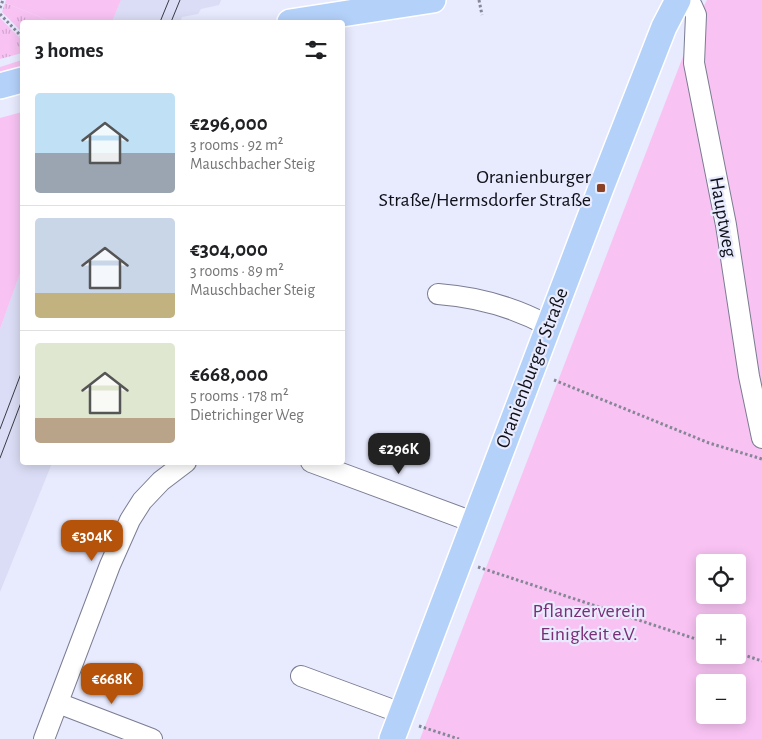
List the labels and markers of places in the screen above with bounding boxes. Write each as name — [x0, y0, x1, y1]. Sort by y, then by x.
place label: Oranienburger Straße/Hermsdorfer Straße — [379, 167, 592, 210]
marker: Oranienburger Straße/Hermsdorfer Straße — [595, 182, 607, 194]
pin: €296K — [364, 432, 434, 475]
pin: €304K — [57, 520, 127, 562]
pin: €668K — [77, 662, 147, 705]

